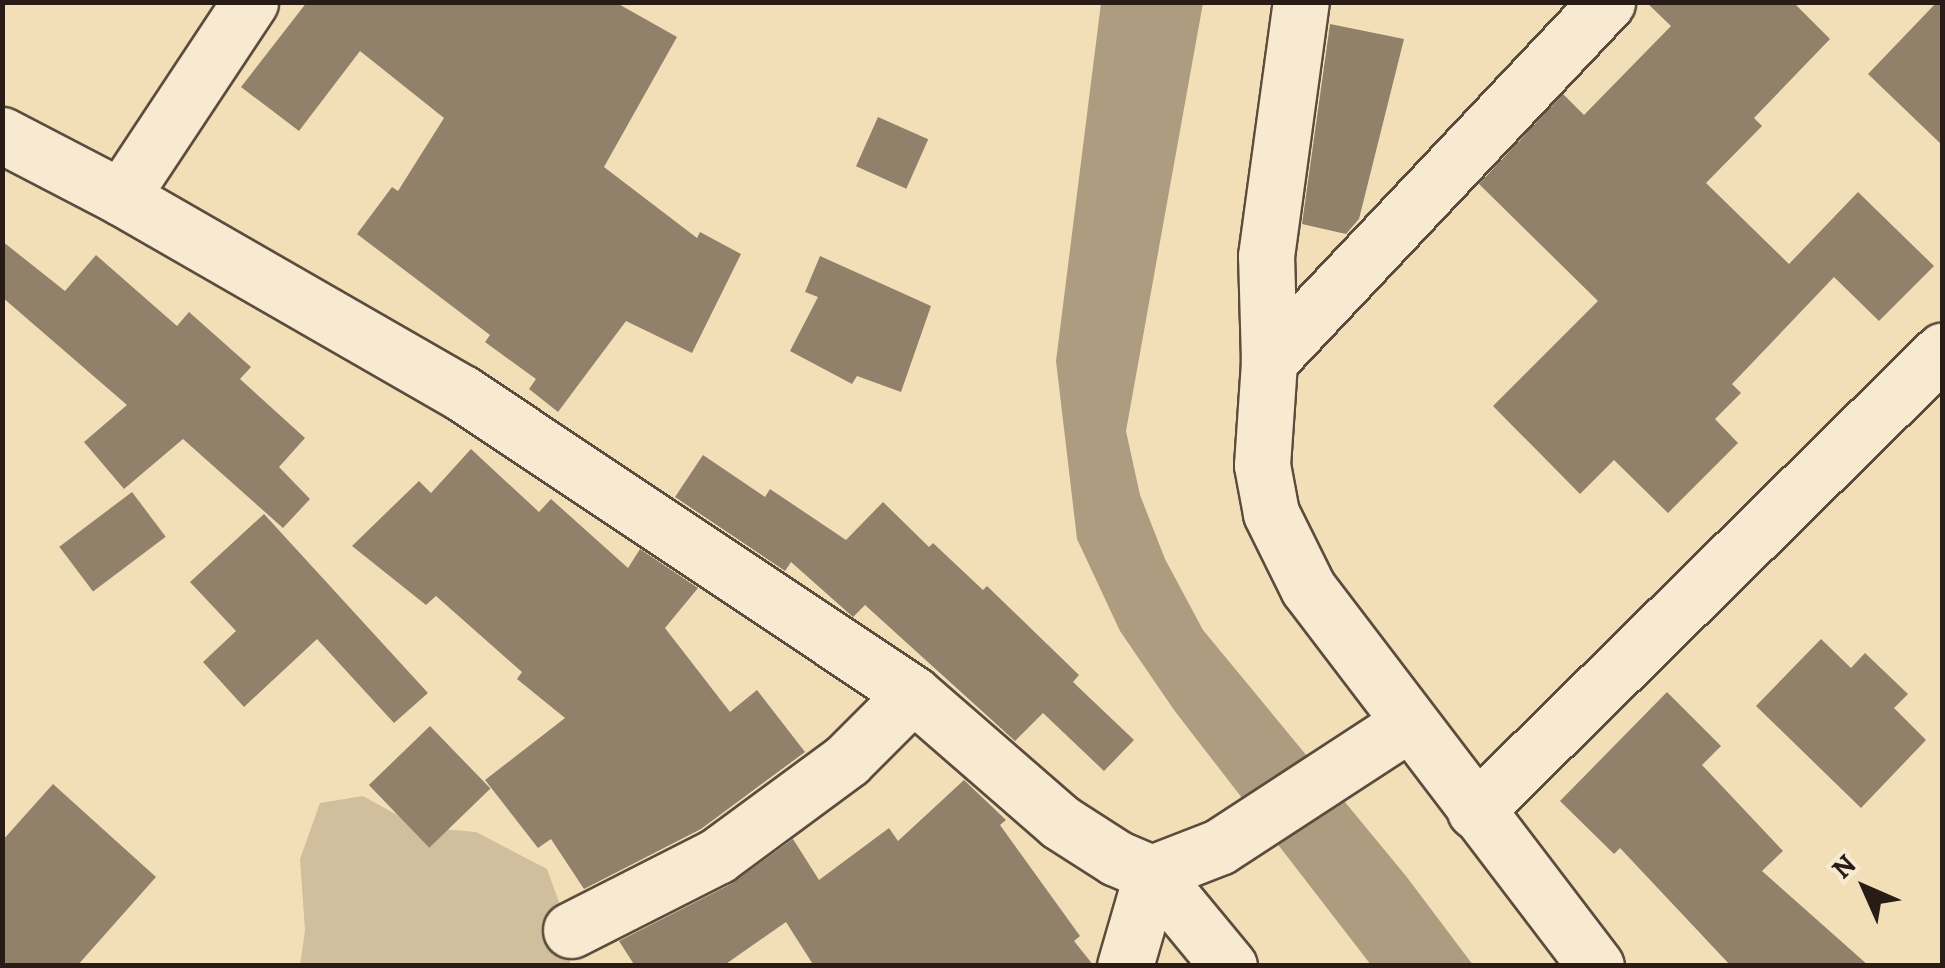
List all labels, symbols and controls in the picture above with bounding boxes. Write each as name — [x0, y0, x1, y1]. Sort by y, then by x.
north arrow — [1815, 838, 1915, 938]
text: N — [1823, 846, 1864, 887]

